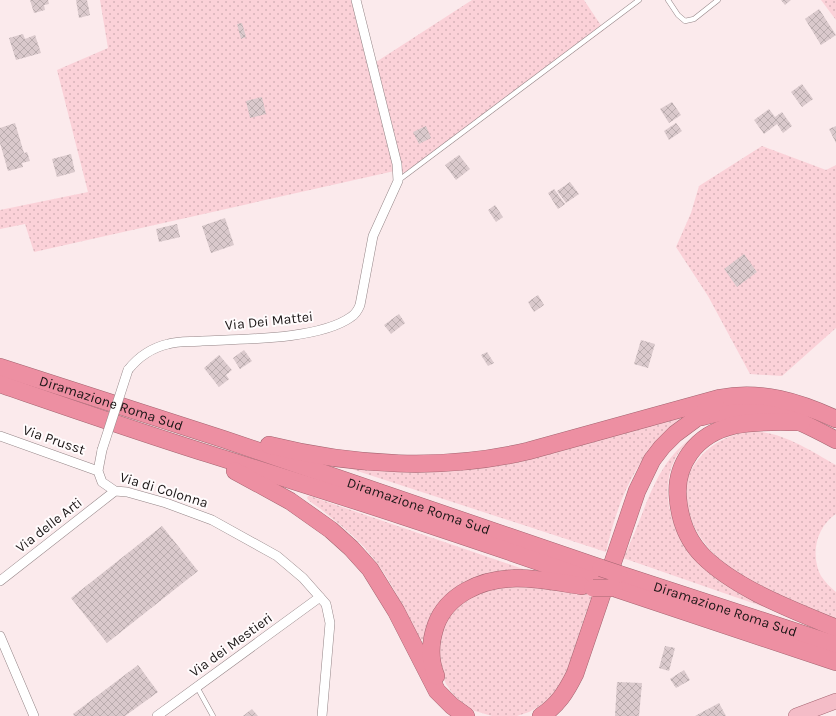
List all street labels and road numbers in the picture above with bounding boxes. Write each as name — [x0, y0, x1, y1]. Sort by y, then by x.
street label: Via Dei Mattei — [224, 308, 314, 334]
street label: Diramazione Roma Sud — [37, 372, 185, 434]
street label: Via Prusst — [21, 421, 87, 459]
street label: Via di Colonna — [118, 469, 210, 511]
street label: Diramazione Roma Sud — [345, 473, 492, 538]
street label: Via delle Arti — [12, 494, 86, 556]
street label: Diramazione Roma Sud — [651, 577, 799, 640]
street label: Via dei Mestieri — [186, 609, 276, 681]

